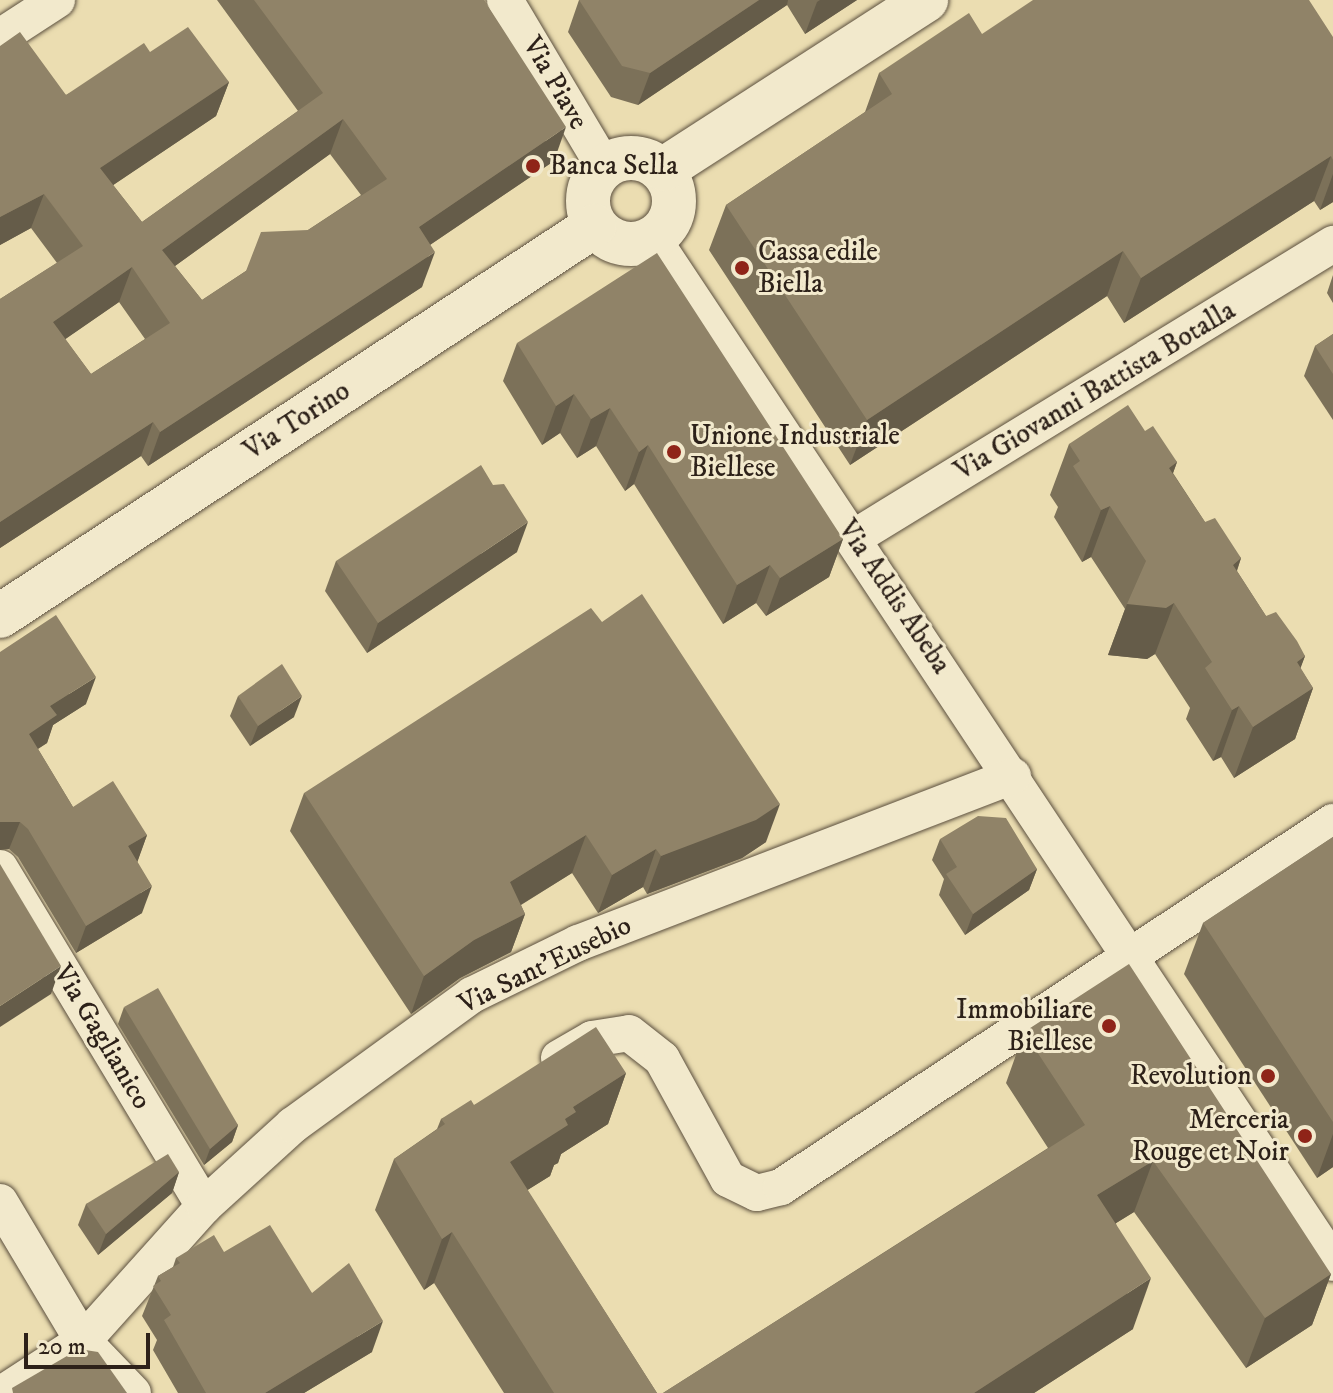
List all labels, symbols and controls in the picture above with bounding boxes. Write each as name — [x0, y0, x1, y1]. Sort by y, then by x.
street label: Via Piave — [515, 31, 595, 135]
place label: Banca Sella — [549, 149, 678, 183]
marker: Banca Sella — [524, 157, 542, 175]
place label: Cassa edile Biella — [758, 235, 878, 301]
marker: Cassa edile Biella — [733, 259, 751, 277]
street label: Via Giovanni Battista Botalla — [948, 294, 1242, 488]
street label: Via Torino — [237, 374, 357, 468]
place label: Unione Industriale Biellese — [690, 419, 900, 485]
marker: Unione Industriale Biellese — [665, 443, 683, 461]
street label: Via Addis Abeba — [830, 514, 958, 680]
street label: Via Sant'Eusebio — [453, 909, 637, 1021]
street label: Via Gaglianico — [46, 959, 158, 1115]
place label: Immobiliare Biellese — [956, 993, 1093, 1059]
marker: Immobiliare Biellese — [1100, 1017, 1118, 1035]
place label: Revolution — [1130, 1059, 1252, 1093]
marker: Revolution — [1259, 1067, 1277, 1085]
place label: Merceria Rouge et Noir — [1132, 1103, 1289, 1169]
marker: Merceria Rouge et Noir — [1296, 1127, 1314, 1145]
scale bar — [28, 1317, 154, 1367]
text: 20 m — [38, 1332, 86, 1362]

